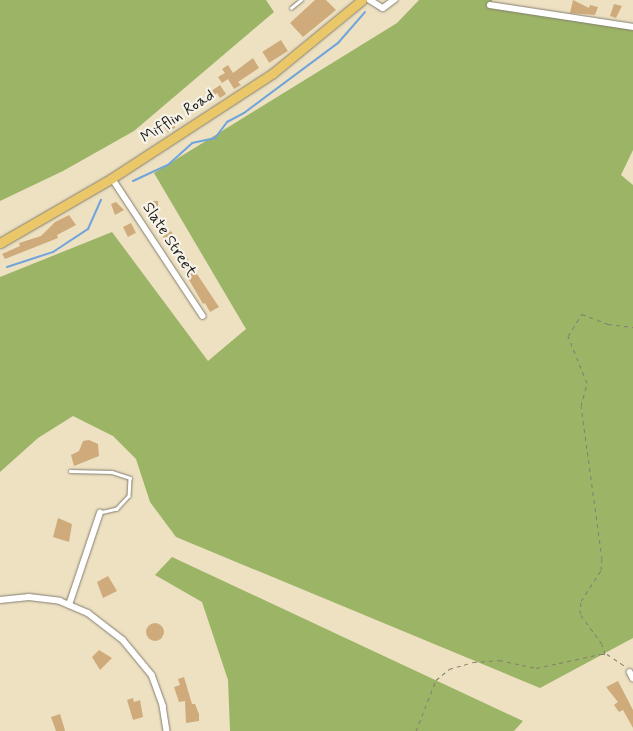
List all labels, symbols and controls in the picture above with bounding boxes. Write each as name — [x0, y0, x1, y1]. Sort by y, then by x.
street label: Mifflin Road — [138, 87, 218, 147]
street label: Slate Street — [138, 199, 200, 281]

